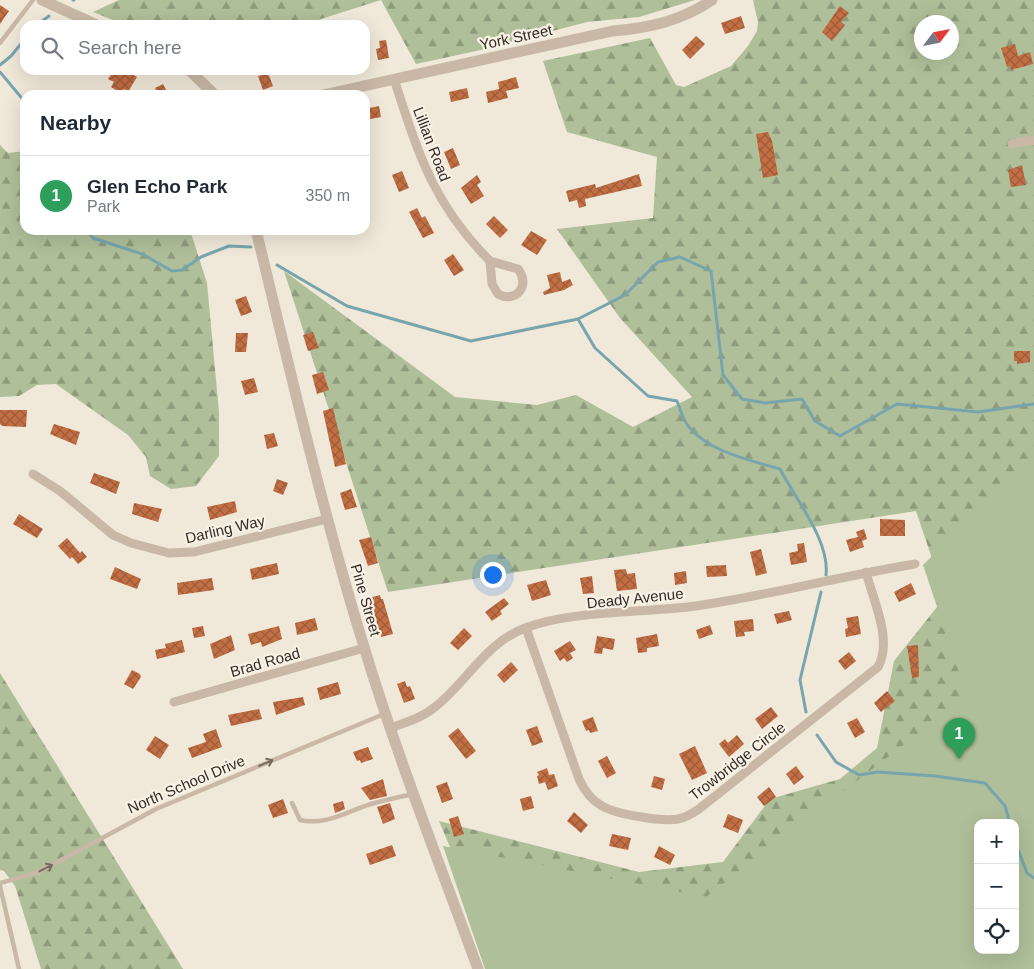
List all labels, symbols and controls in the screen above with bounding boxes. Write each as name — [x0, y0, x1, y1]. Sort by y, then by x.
north arrow — [914, 15, 959, 60]
search box — [20, 20, 370, 75]
street label: York Street — [478, 21, 555, 53]
icon: search — [38, 34, 66, 62]
text: Search here — [78, 37, 182, 58]
street label: Lillian Road — [410, 104, 454, 184]
text: Nearby — [40, 111, 111, 134]
text: Glen Echo Park — [87, 176, 227, 197]
text: 1 — [52, 187, 60, 204]
text: 350 m — [306, 187, 350, 204]
text: Park — [87, 198, 120, 215]
street label: Darling Way — [184, 511, 267, 546]
street label: Pine Street — [348, 562, 385, 639]
your location — [480, 562, 506, 588]
street label: Deady Avenue — [586, 584, 684, 612]
street label: Brad Road — [228, 644, 302, 680]
street label: Trowbridge Circle — [686, 718, 788, 804]
pin: 1 — [943, 718, 975, 759]
street label: North School Drive — [125, 752, 247, 816]
one-way arrow — [258, 758, 273, 767]
map controls — [974, 819, 1019, 954]
button: + — [974, 819, 1019, 864]
one-way arrow — [38, 863, 53, 872]
button: − — [974, 864, 1019, 909]
button: locate — [974, 909, 1019, 954]

